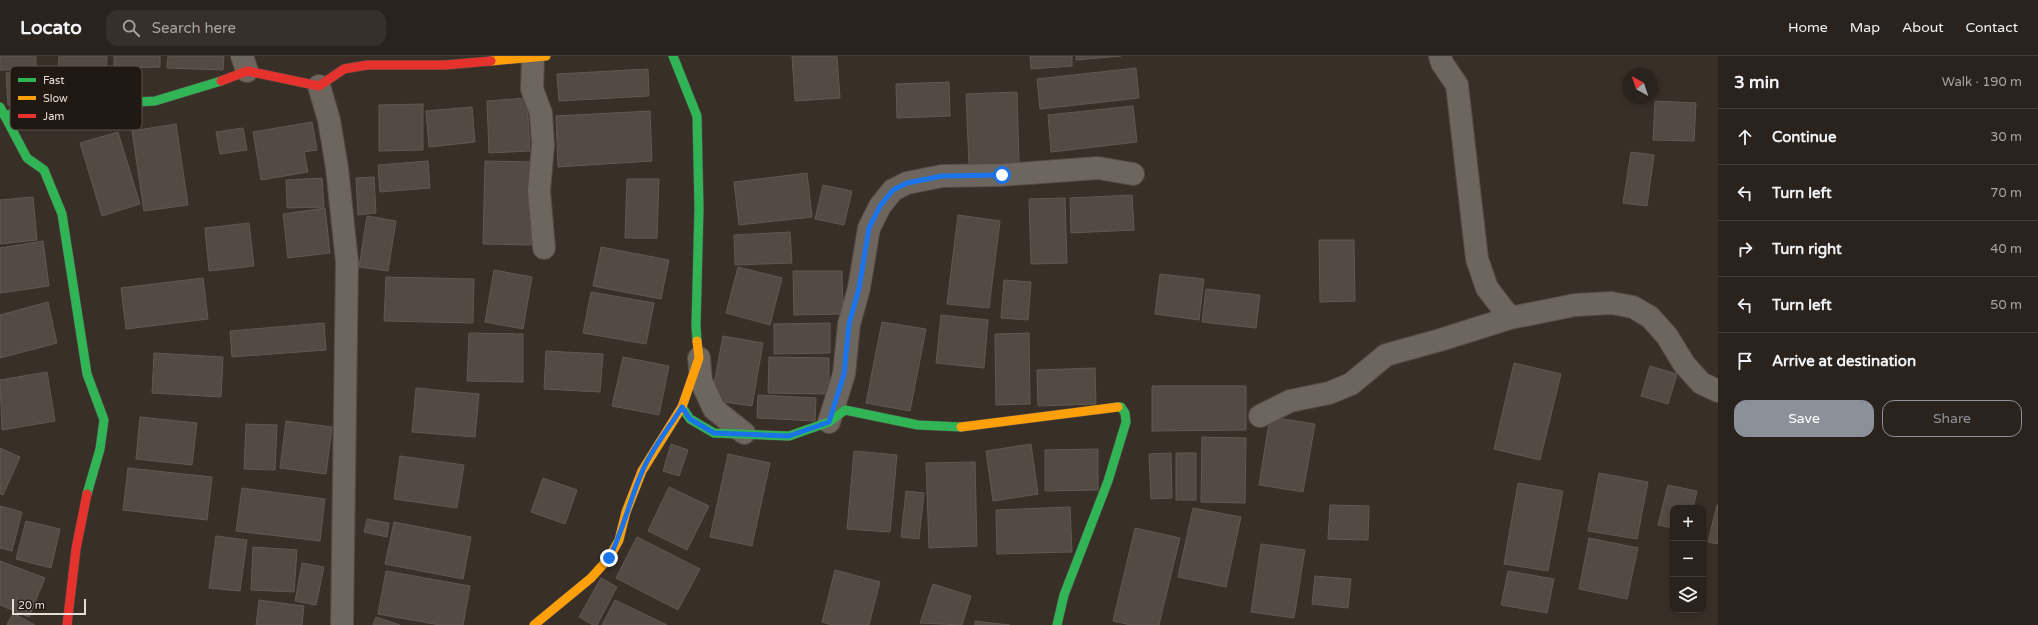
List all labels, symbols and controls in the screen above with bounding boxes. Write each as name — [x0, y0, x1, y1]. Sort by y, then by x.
search box — [106, 10, 386, 46]
text: Locato — [20, 17, 82, 39]
icon: search — [120, 17, 142, 39]
text: Search here — [152, 19, 236, 37]
text: Home — [1788, 19, 1828, 36]
text: Map — [1850, 19, 1880, 36]
text: About — [1902, 19, 1944, 36]
text: Contact — [1966, 19, 2018, 36]
legend — [10, 66, 142, 130]
north arrow — [1622, 68, 1658, 104]
text: 3 min — [1734, 72, 1779, 93]
text: Fast — [43, 74, 64, 87]
text: Walk · 190 m — [1942, 74, 2022, 90]
text: Slow — [43, 92, 68, 105]
text: Jam — [43, 110, 64, 123]
icon: ahead — [1734, 126, 1756, 148]
text: Continue — [1772, 128, 1836, 146]
text: 30 m — [1990, 129, 2022, 145]
route start — [993, 166, 1011, 184]
icon: left — [1734, 182, 1756, 204]
text: Turn left — [1772, 184, 1832, 202]
text: 70 m — [1990, 185, 2022, 201]
icon: right — [1734, 238, 1756, 260]
text: Turn right — [1772, 240, 1842, 258]
text: 40 m — [1990, 241, 2022, 257]
icon: left — [1734, 294, 1756, 316]
text: Turn left — [1772, 296, 1832, 314]
text: 50 m — [1990, 297, 2022, 313]
icon: arrive — [1734, 350, 1756, 372]
text: Arrive at destination — [1772, 352, 1916, 370]
button: Save — [1734, 400, 1874, 437]
button: Share — [1882, 400, 2022, 437]
map controls — [1670, 505, 1706, 613]
button: + — [1670, 505, 1706, 541]
button: − — [1670, 541, 1706, 577]
route end — [600, 549, 618, 567]
button: layers — [1670, 577, 1706, 613]
scale bar — [12, 597, 86, 616]
text: 20 m — [18, 599, 45, 612]

